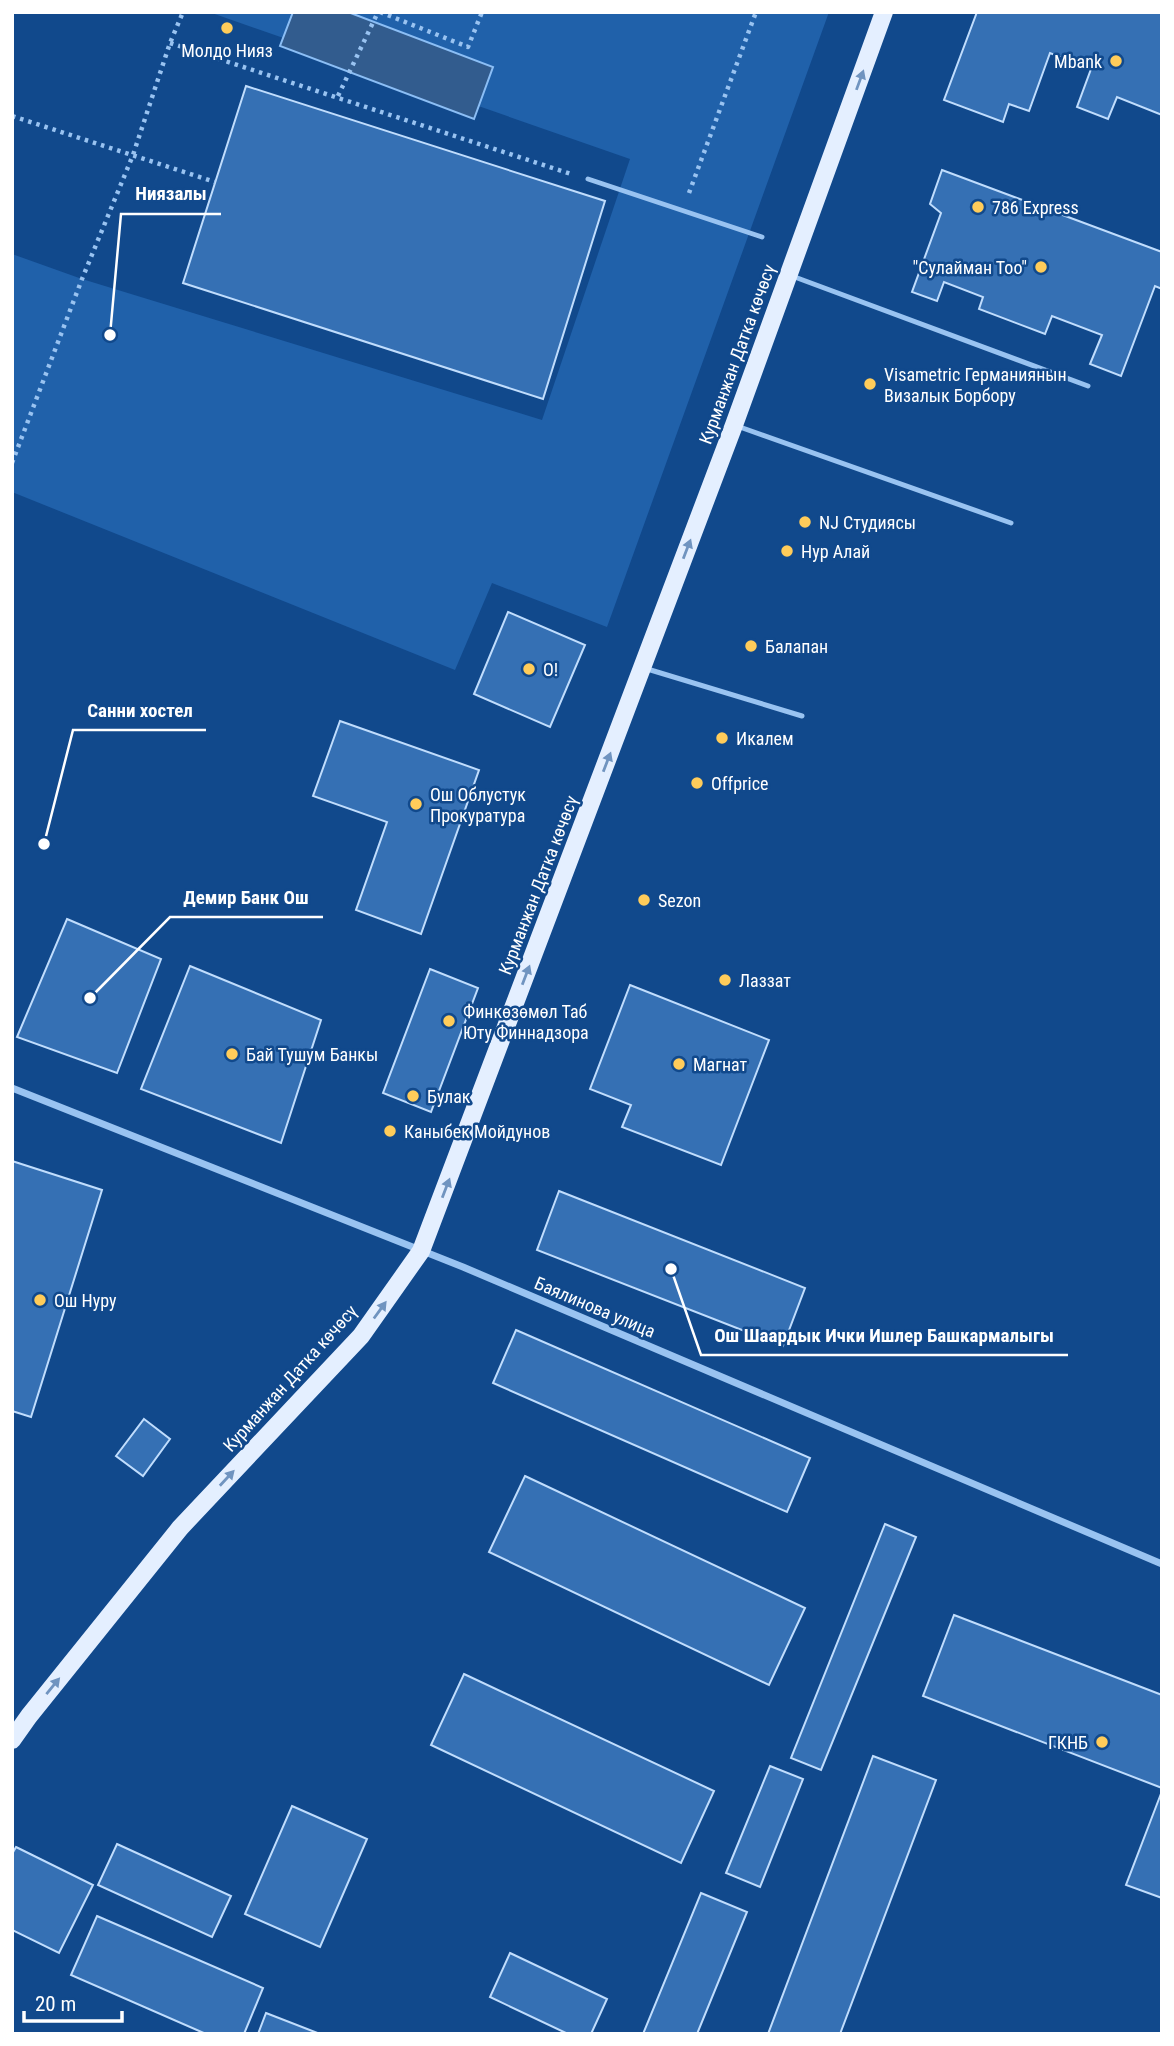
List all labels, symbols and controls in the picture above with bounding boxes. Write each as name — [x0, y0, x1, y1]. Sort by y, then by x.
marker: Молдо Нияз — [219, 20, 235, 36]
place label: Молдо Нияз — [181, 40, 273, 61]
place label: Mbank — [1054, 51, 1102, 72]
marker: Mbank — [1108, 53, 1124, 69]
one-way arrow — [855, 69, 866, 90]
callout: Ниязалы — [121, 174, 221, 214]
text: Ниязалы — [135, 182, 207, 205]
place label: 786 Express — [992, 197, 1079, 218]
marker: 786 Express — [970, 199, 986, 215]
place label: "Сулайман Тоо" — [913, 257, 1027, 278]
marker: "Сулайман Тоо" — [1033, 259, 1049, 275]
street label: Курманжан Датка көчөсү — [695, 261, 779, 447]
place label: Visametric Германиянын Визалык Борбору — [884, 364, 1067, 406]
marker: Visametric Германиянын Визалык Борбору — [862, 376, 878, 392]
place label: NJ Студиясы — [819, 512, 916, 533]
marker: NJ Студиясы — [797, 514, 813, 530]
one-way arrow — [681, 538, 692, 559]
place label: Нур Алай — [801, 541, 870, 562]
marker: Нур Алай — [779, 543, 795, 559]
place label: Балапан — [765, 636, 828, 657]
marker: Балапан — [743, 638, 759, 654]
place label: О! — [543, 659, 558, 680]
marker: О! — [521, 661, 537, 677]
callout: Санни хостел — [73, 690, 206, 730]
text: Санни хостел — [87, 699, 193, 722]
place label: Икалем — [736, 728, 794, 749]
marker: Икалем — [714, 730, 730, 746]
one-way arrow — [601, 751, 612, 772]
place label: Offprice — [711, 773, 768, 794]
marker: Offprice — [689, 775, 705, 791]
place label: Ош Облустук Прокуратура — [430, 784, 526, 826]
street label: Курманжан Датка көчөсү — [494, 792, 582, 978]
marker: Ош Облустук Прокуратура — [408, 796, 424, 812]
callout: Демир Банк Ош — [170, 877, 323, 917]
text: Демир Банк Ош — [183, 886, 309, 909]
place label: Sezon — [658, 890, 701, 911]
marker: Sezon — [636, 892, 652, 908]
one-way arrow — [521, 964, 532, 985]
place label: Лаззат — [739, 970, 791, 991]
marker: Лаззат — [717, 972, 733, 988]
place label: Финкөзөмөл Таб Юту Финнадзора — [463, 1001, 589, 1043]
marker: Финкөзөмөл Таб Юту Финнадзора — [441, 1013, 457, 1029]
place label: Бай Тушум Банкы — [246, 1044, 378, 1065]
marker: Бай Тушум Банкы — [224, 1046, 240, 1062]
place label: Магнат — [693, 1054, 748, 1075]
marker: Магнат — [671, 1056, 687, 1072]
place label: Булак — [427, 1086, 471, 1107]
marker: Булак — [405, 1088, 421, 1104]
place label: Каныбек Мойдунов — [404, 1121, 550, 1142]
marker: Каныбек Мойдунов — [382, 1123, 398, 1139]
one-way arrow — [440, 1177, 451, 1198]
street label: Баялинова улица — [531, 1272, 659, 1342]
place label: Ош Нуру — [54, 1290, 117, 1311]
marker: Ош Нуру — [32, 1292, 48, 1308]
street label: Курманжан Датка көчөсү — [219, 1300, 361, 1456]
one-way arrow — [372, 1301, 386, 1319]
callout: Ош Шаардык Ички Ишлер Башкармалыгы — [701, 1315, 1068, 1355]
text: Ош Шаардык Ички Ишлер Башкармалыгы — [714, 1324, 1054, 1347]
one-way arrow — [218, 1470, 235, 1487]
one-way arrow — [45, 1677, 60, 1694]
place label: ГКНБ — [1048, 1732, 1088, 1753]
marker: ГКНБ — [1094, 1734, 1110, 1750]
scale bar — [24, 1980, 122, 2024]
text: 20 m — [35, 1992, 76, 2016]

